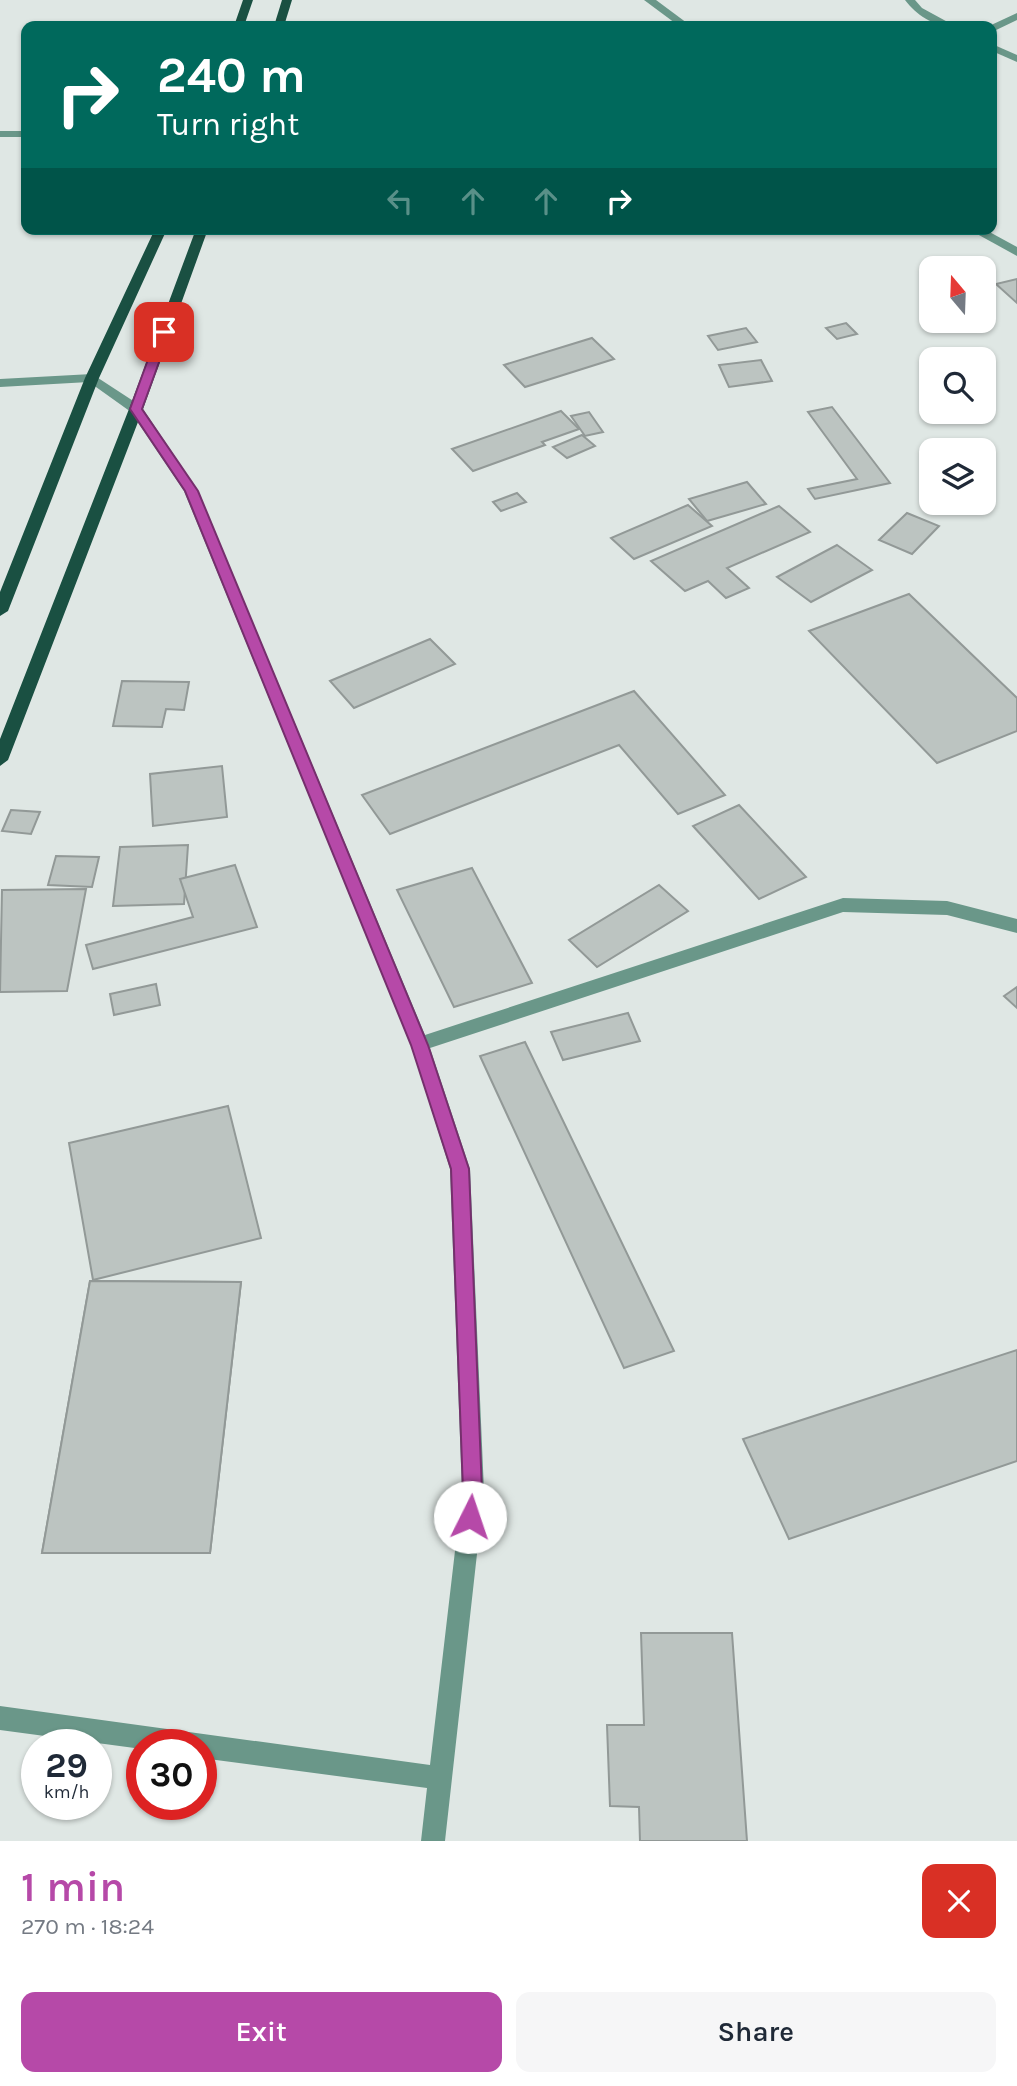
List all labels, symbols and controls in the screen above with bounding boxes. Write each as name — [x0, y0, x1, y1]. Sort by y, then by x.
text: 240 m — [157, 47, 306, 104]
icon: right — [42, 49, 133, 140]
text: Turn right — [157, 106, 299, 143]
icon: left — [381, 182, 419, 220]
icon: ahead — [454, 182, 492, 220]
icon: ahead — [527, 182, 565, 220]
icon: right — [600, 182, 638, 220]
north arrow — [919, 256, 996, 332]
map controls — [919, 256, 996, 515]
pin — [134, 302, 194, 362]
icon: arrive — [145, 313, 183, 351]
button: search — [919, 347, 996, 424]
button: layers — [919, 438, 996, 515]
position arrow — [433, 1480, 507, 1554]
speed limit sign: 30 — [126, 1729, 217, 1820]
text: 29 — [45, 1745, 88, 1786]
text: km/h — [44, 1781, 89, 1803]
text: 1 min — [21, 1862, 125, 1912]
button: close — [922, 1864, 996, 1938]
text: 270 m · 18:24 — [21, 1913, 154, 1940]
button: Exit — [21, 1992, 502, 2072]
button: Share — [516, 1992, 996, 2072]

